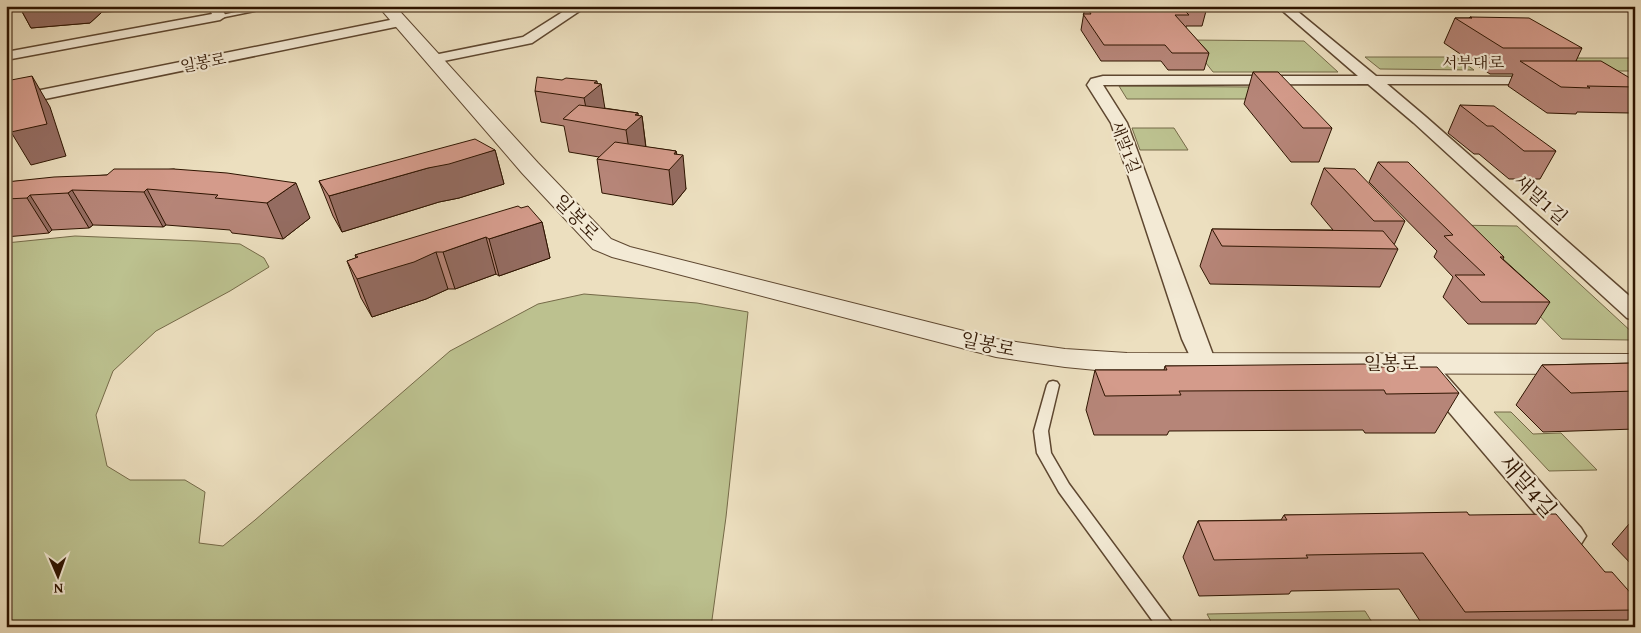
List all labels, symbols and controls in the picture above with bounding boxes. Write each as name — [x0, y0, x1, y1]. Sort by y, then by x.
street label: 일봉로 — [178, 46, 229, 78]
street label: 서부대로 — [1442, 50, 1504, 74]
street label: 새말1길 — [1105, 117, 1147, 177]
street label: 새말1길 — [1508, 167, 1574, 231]
street label: 일봉로 — [548, 187, 606, 247]
street label: 일봉로 — [958, 325, 1018, 363]
street label: 일봉로 — [1363, 349, 1419, 377]
street label: 새말4길 — [1492, 447, 1564, 525]
north arrow — [32, 550, 82, 600]
text: N — [53, 579, 63, 599]

